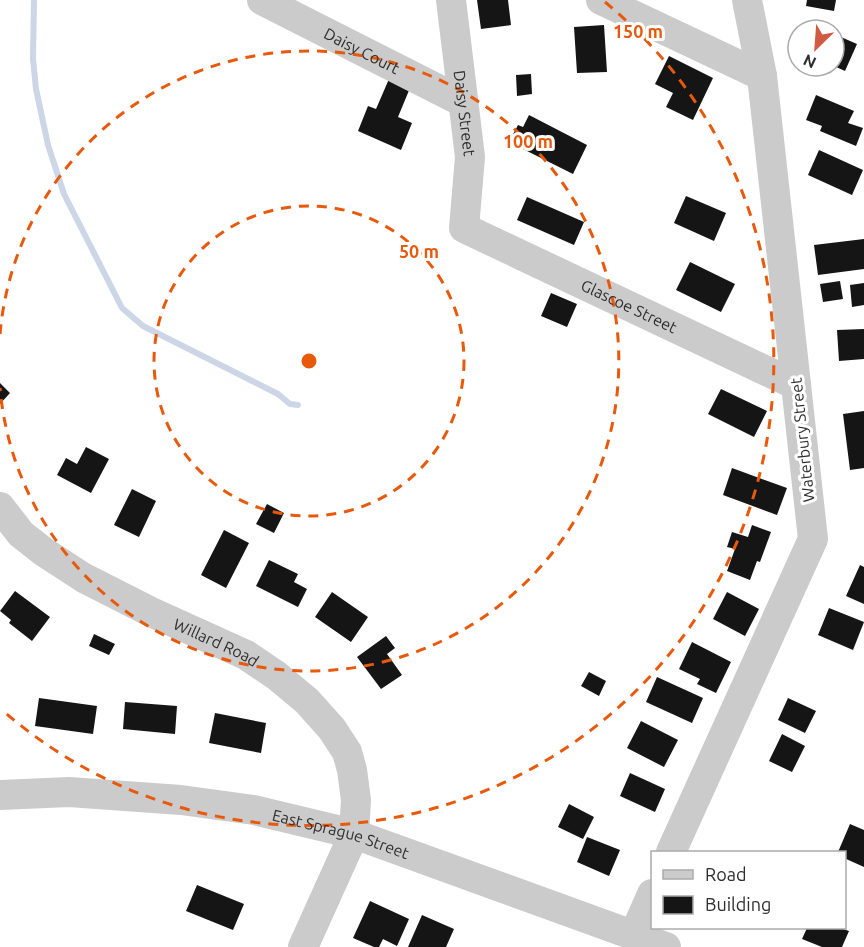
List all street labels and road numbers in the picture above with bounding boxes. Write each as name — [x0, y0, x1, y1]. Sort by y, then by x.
street label: Daisy Court — [321, 24, 403, 78]
street label: Daisy Street — [451, 69, 479, 158]
street label: Glascoe Street — [578, 276, 681, 337]
street label: Waterbury Street — [786, 376, 817, 503]
street label: Willard Road — [171, 614, 262, 670]
street label: East Sprague Street — [270, 806, 412, 862]

